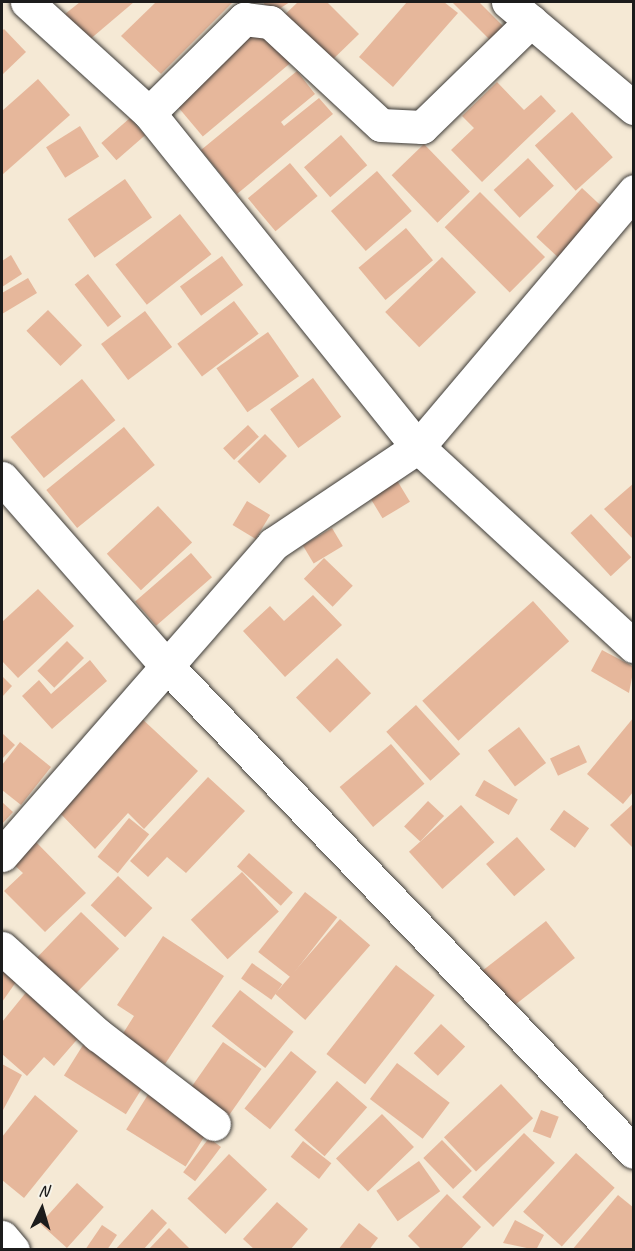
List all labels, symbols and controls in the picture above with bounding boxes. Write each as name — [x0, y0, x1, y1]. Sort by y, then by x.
north arrow — [12, 1179, 72, 1239]
text: N — [38, 1181, 49, 1201]

